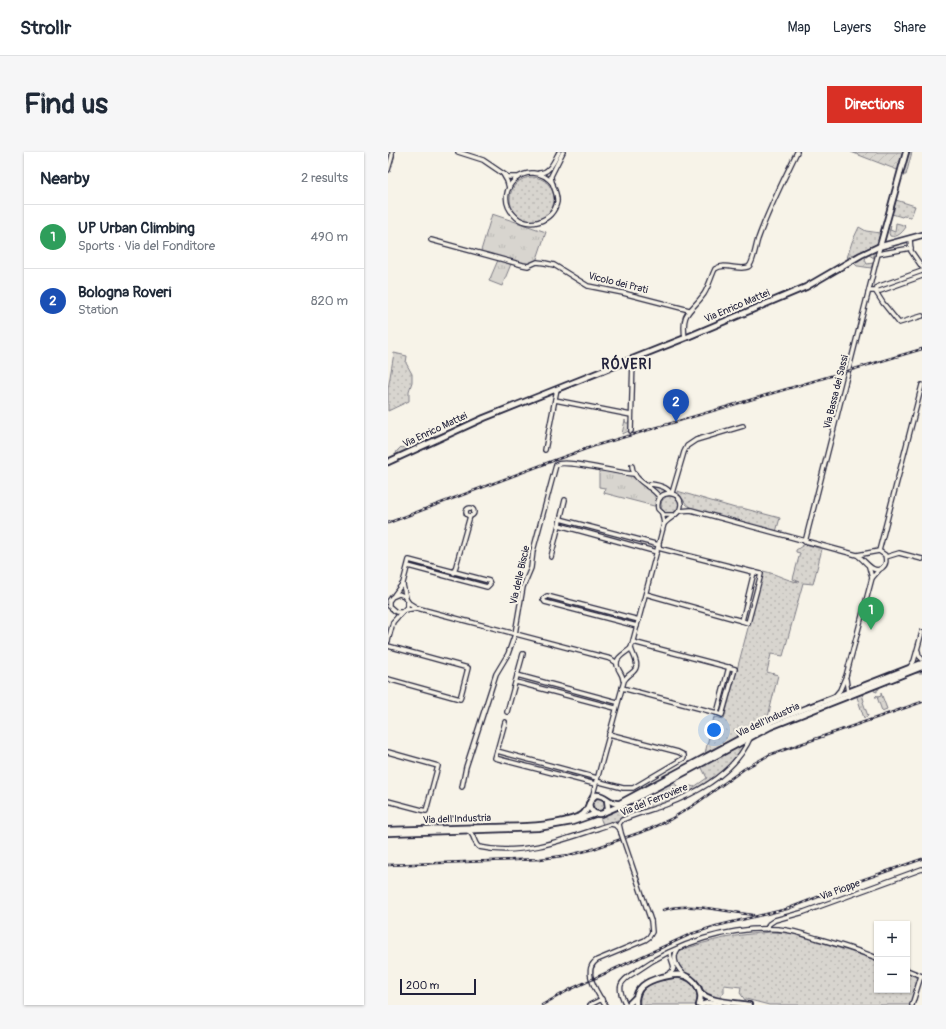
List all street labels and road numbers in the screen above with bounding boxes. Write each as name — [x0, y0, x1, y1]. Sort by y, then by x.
street label: Vicolo dei Prati — [587, 270, 649, 296]
street label: Via Enrico Mattei — [703, 287, 772, 325]
street label: Via Bassa dei Sassi — [821, 354, 851, 430]
street label: Via Enrico Mattei — [401, 410, 469, 450]
street label: Via delle Biscie — [507, 544, 533, 606]
street label: Via dell'Industria — [735, 700, 802, 740]
street label: Via del Ferroviere — [619, 781, 689, 819]
street label: Via dell'Industria — [423, 812, 492, 826]
street label: Via Pioppe — [818, 877, 862, 903]

